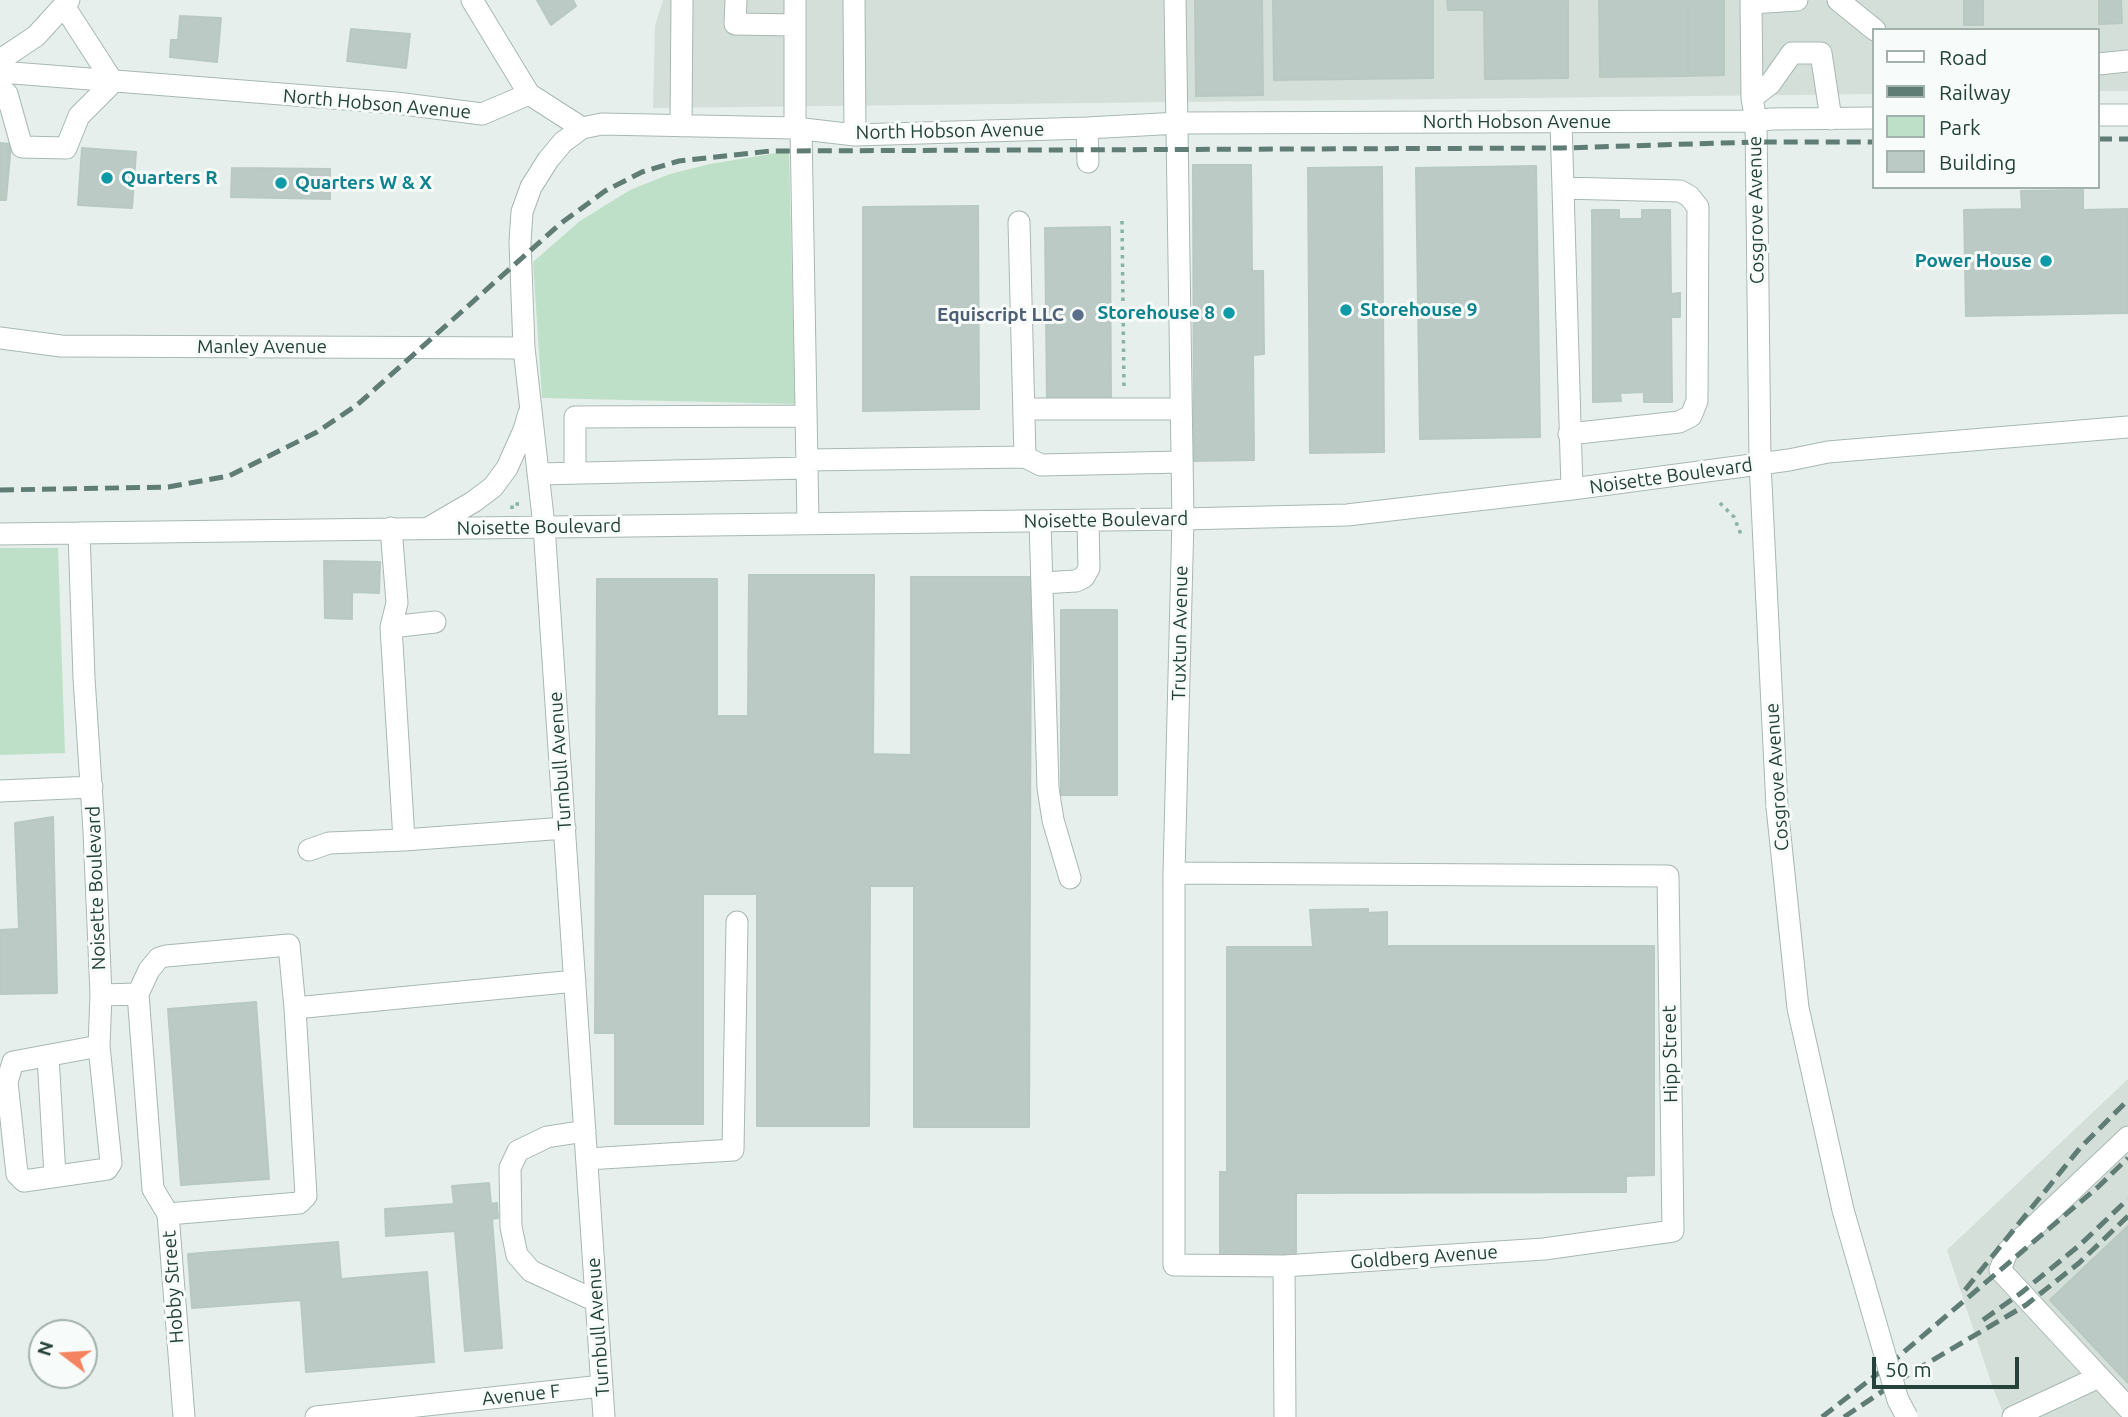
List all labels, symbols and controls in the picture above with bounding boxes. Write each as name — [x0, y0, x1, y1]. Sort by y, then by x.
legend — [1872, 28, 2100, 189]
text: Road — [1939, 45, 1987, 69]
text: Railway — [1939, 80, 2011, 104]
street label: North Hobson Avenue — [282, 84, 472, 124]
street label: North Hobson Avenue — [1423, 111, 1611, 133]
text: Park — [1939, 115, 1981, 139]
street label: North Hobson Avenue — [856, 118, 1044, 144]
street label: Cosgrove Avenue — [1743, 136, 1769, 284]
text: Building — [1939, 150, 2016, 174]
place label: Quarters R — [121, 167, 218, 189]
marker: Quarters R — [99, 170, 115, 186]
place label: Quarters W & X — [295, 172, 432, 194]
marker: Quarters W & X — [273, 175, 289, 191]
place label: Power House — [1915, 250, 2032, 272]
marker: Power House — [2038, 253, 2054, 269]
place label: Storehouse 9 — [1360, 299, 1478, 321]
place label: Storehouse 8 — [1097, 302, 1215, 324]
marker: Storehouse 9 — [1338, 302, 1354, 318]
place label: Equiscript LLC — [937, 304, 1064, 326]
marker: Storehouse 8 — [1221, 305, 1237, 321]
marker: Equiscript LLC — [1070, 307, 1086, 323]
street label: Manley Avenue — [197, 336, 327, 358]
street label: Noisette Boulevard — [1588, 453, 1754, 499]
street label: Noisette Boulevard — [1024, 507, 1188, 533]
street label: Noisette Boulevard — [457, 514, 621, 540]
street label: Truxtun Avenue — [1167, 565, 1193, 701]
street label: Turnbull Avenue — [544, 691, 576, 831]
street label: Cosgrove Avenue — [1760, 702, 1794, 852]
street label: Noisette Boulevard — [82, 805, 110, 971]
street label: Hipp Street — [1658, 1005, 1682, 1103]
street label: Hobby Street — [158, 1230, 188, 1344]
street label: Goldberg Avenue — [1349, 1240, 1499, 1274]
street label: Turnbull Avenue — [582, 1257, 614, 1397]
north arrow — [28, 1319, 98, 1389]
text: N — [32, 1338, 57, 1358]
scale bar — [1876, 1344, 2023, 1388]
text: 50 m — [1885, 1357, 1932, 1381]
street label: Avenue F — [481, 1380, 561, 1410]

